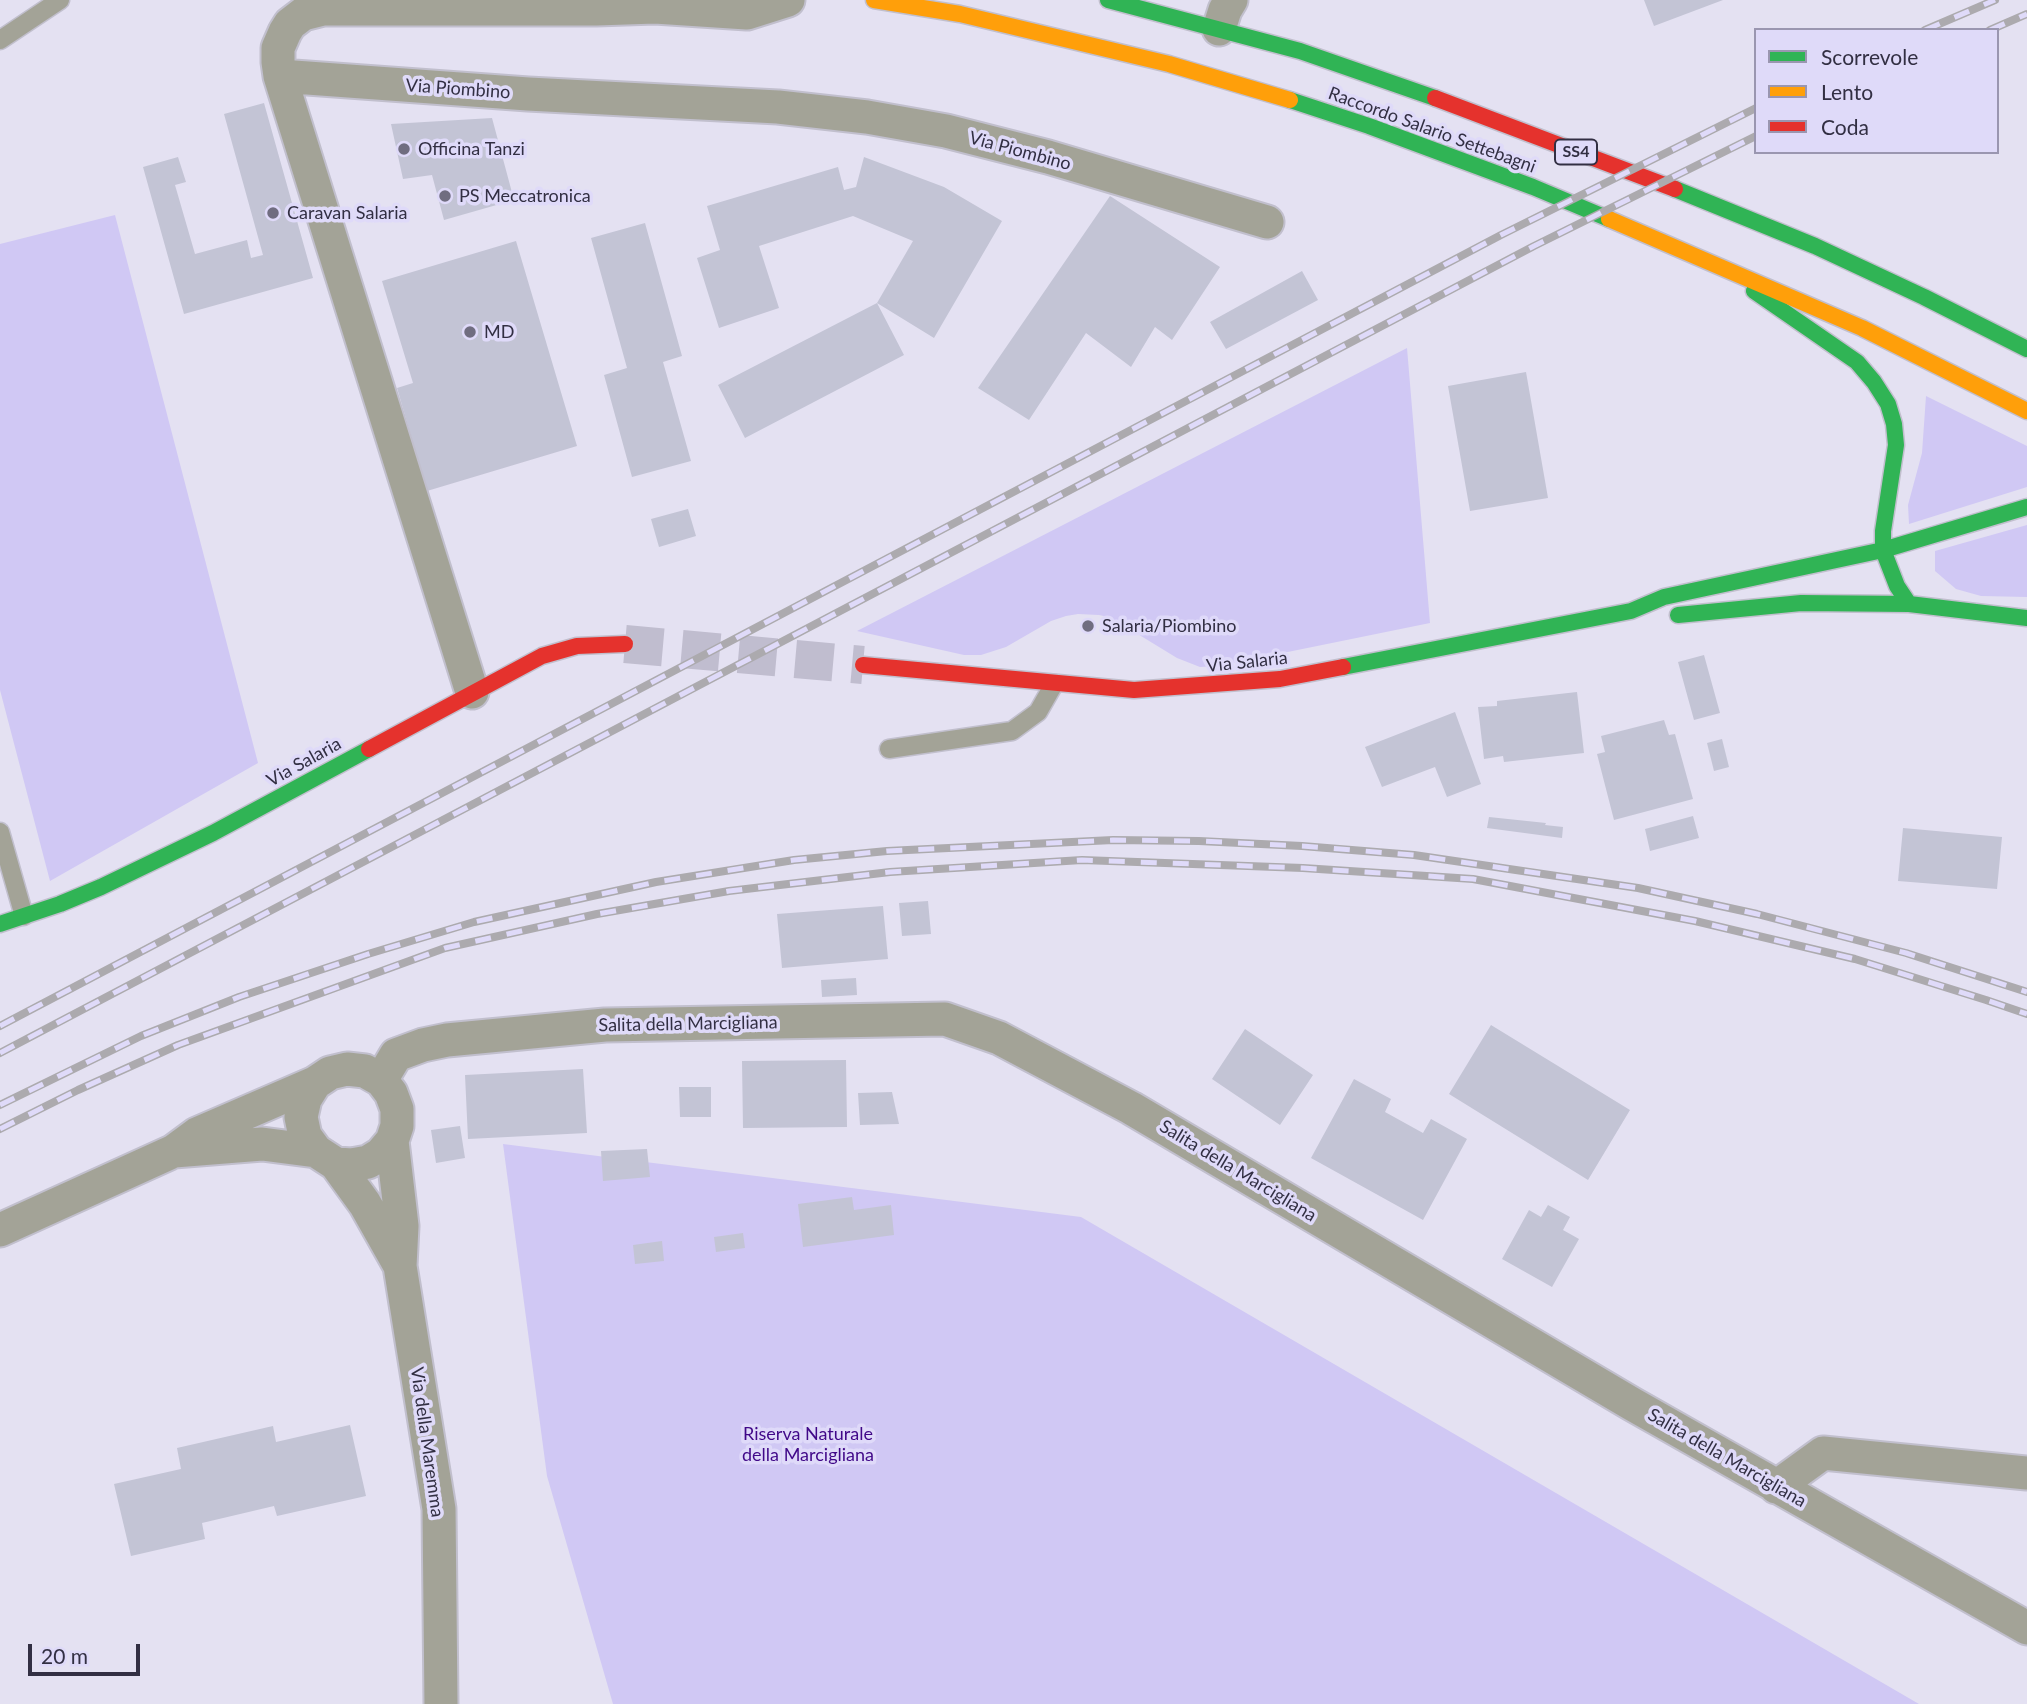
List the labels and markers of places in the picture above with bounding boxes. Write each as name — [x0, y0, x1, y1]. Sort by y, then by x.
place label: Officina Tanzi — [418, 138, 525, 160]
marker: Officina Tanzi — [396, 141, 412, 157]
place label: PS Meccatronica — [459, 185, 591, 207]
marker: PS Meccatronica — [437, 188, 453, 204]
place label: Caravan Salaria — [287, 202, 407, 224]
marker: Caravan Salaria — [265, 205, 281, 221]
place label: MD — [484, 321, 514, 343]
marker: MD — [462, 324, 478, 340]
place label: Salaria/Piombino — [1102, 615, 1236, 637]
marker: Salaria/Piombino — [1080, 618, 1096, 634]

